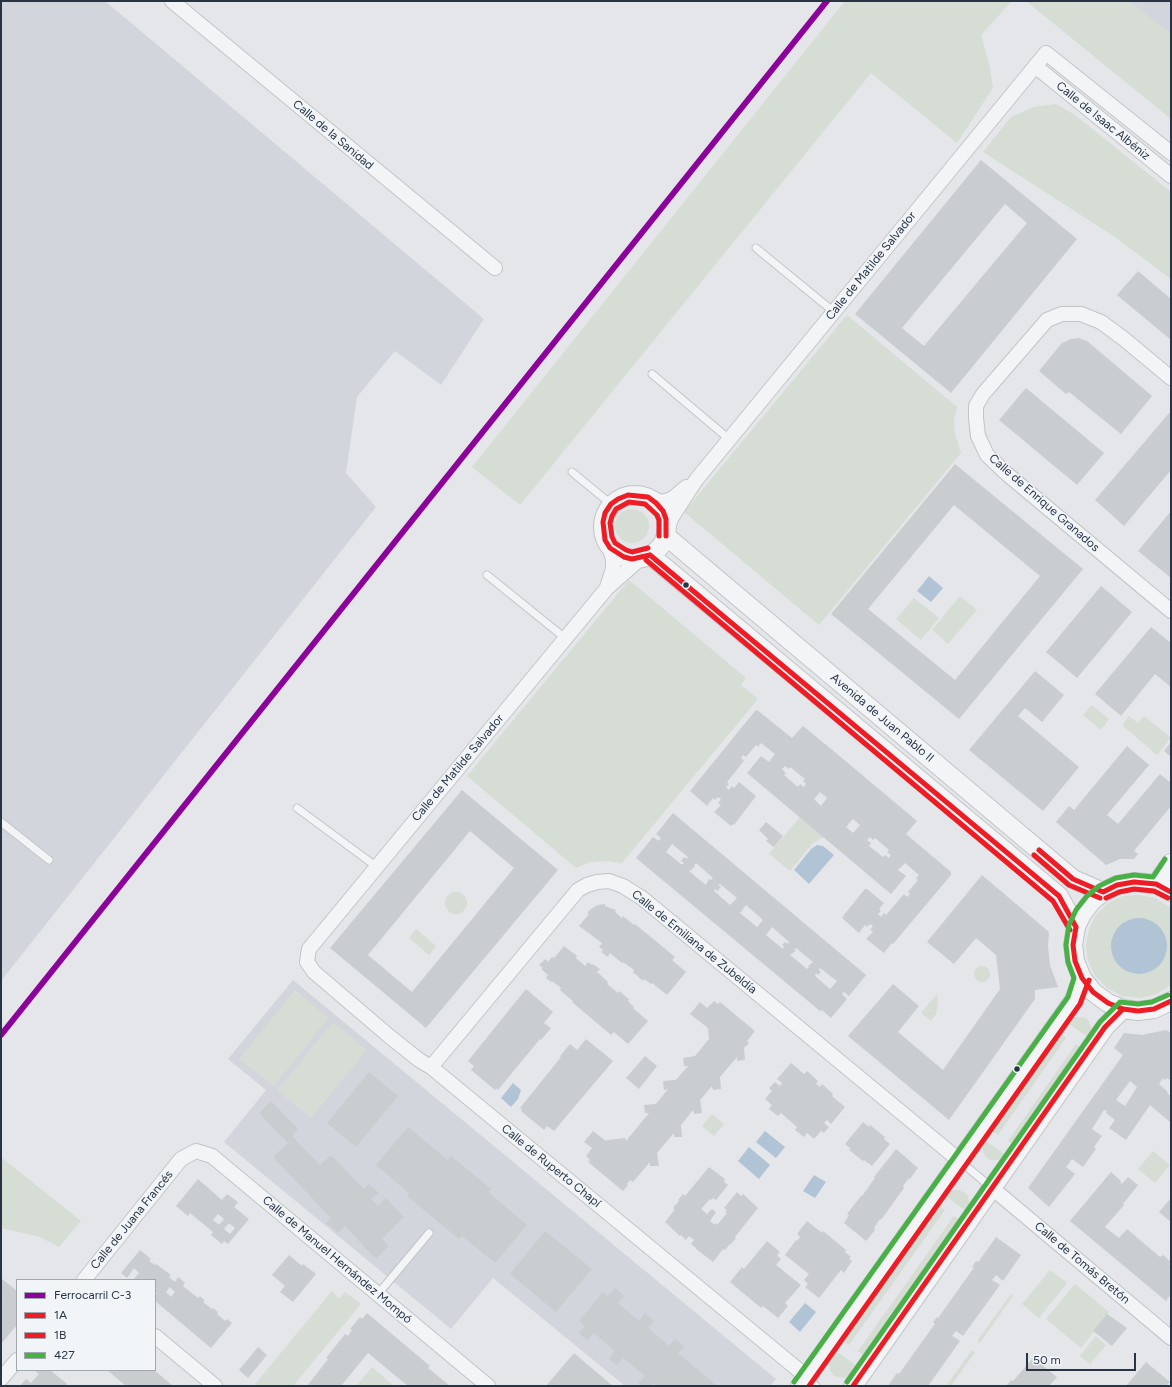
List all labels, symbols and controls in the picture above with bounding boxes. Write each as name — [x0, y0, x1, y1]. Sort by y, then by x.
street label: Calle de Isaac Albéniz — [1053, 79, 1153, 163]
street label: Calle de la Sanidad — [290, 97, 376, 173]
street label: Calle de Matilde Salvador — [823, 209, 919, 323]
street label: Calle de Enrique Granados — [986, 451, 1102, 555]
unlabelled marker — [681, 580, 691, 590]
street label: Avenida de Juan Pablo II — [827, 671, 937, 765]
street label: Calle de Matilde Salvador — [409, 712, 507, 824]
street label: Calle de Emiliana de Zubeldía — [629, 887, 759, 997]
unlabelled marker — [1012, 1064, 1022, 1074]
street label: Calle de Ruperto Chapí — [498, 1121, 604, 1211]
street label: Calle de Juana Francés — [88, 1168, 176, 1272]
street label: Calle de Manuel Hernández Mompó — [259, 1193, 415, 1327]
street label: Calle de Tomás Bretón — [1031, 1219, 1133, 1307]
legend — [16, 1279, 156, 1371]
text: Ferrocarril C-3 — [54, 1288, 131, 1302]
text: 1A — [54, 1308, 67, 1322]
text: 1B — [54, 1328, 66, 1342]
scale bar — [1028, 1345, 1138, 1371]
text: 427 — [54, 1348, 75, 1362]
text: 50 m — [1033, 1353, 1061, 1367]

